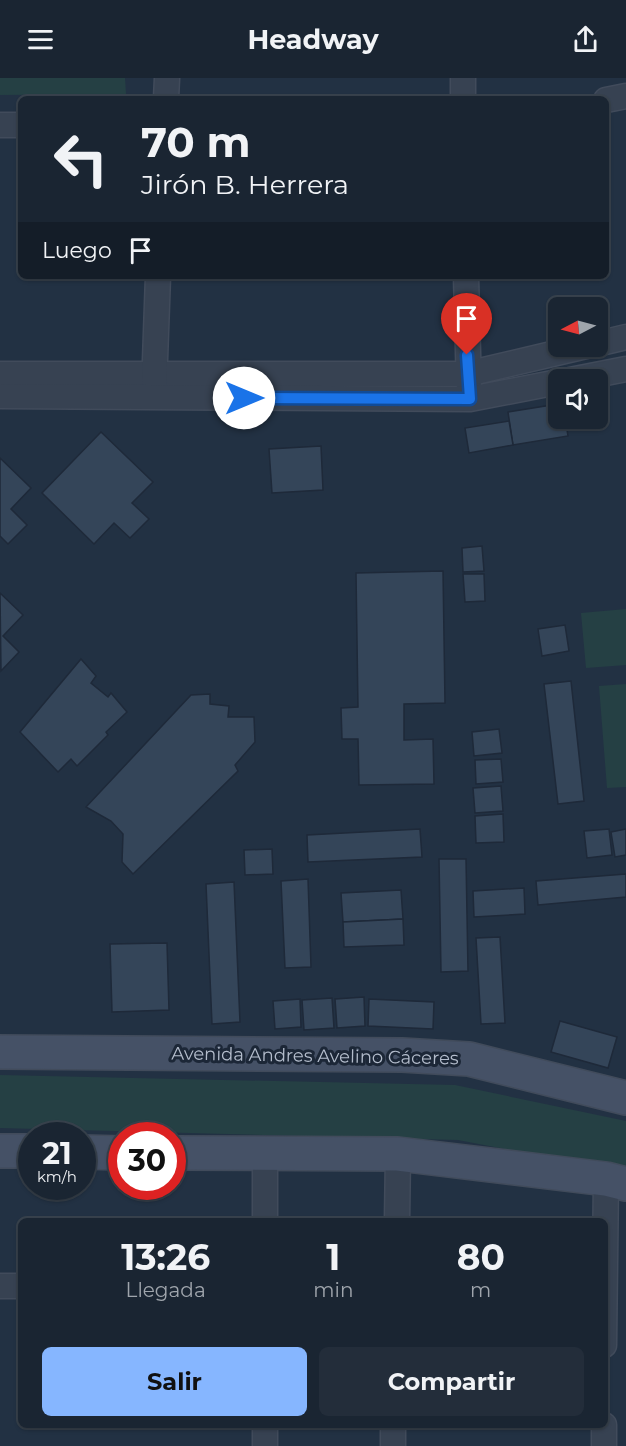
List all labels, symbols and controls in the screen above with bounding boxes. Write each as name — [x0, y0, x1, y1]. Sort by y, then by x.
icon: menu — [24, 23, 57, 56]
text: Headway — [247, 23, 379, 56]
icon: share — [569, 23, 602, 56]
text: 70 m — [141, 116, 251, 168]
icon: left — [42, 120, 120, 198]
text: Jirón B. Herrera — [141, 168, 349, 201]
icon: arrive — [124, 234, 157, 267]
text: Luego — [42, 237, 112, 264]
pin — [441, 293, 492, 355]
north arrow — [548, 297, 608, 357]
map controls — [548, 297, 608, 429]
icon: arrive — [450, 302, 483, 335]
position arrow — [212, 366, 276, 430]
button: sound — [548, 369, 608, 429]
street label: Avenida Andres Avelino Cáceres — [171, 1042, 459, 1070]
speed limit sign: 30 — [108, 1122, 186, 1200]
text: 21 — [42, 1135, 72, 1172]
text: km/h — [37, 1167, 77, 1186]
text: 13:26 — [121, 1235, 210, 1279]
text: 1 — [326, 1235, 340, 1279]
text: 80 — [457, 1235, 505, 1279]
text: Llegada — [126, 1278, 206, 1302]
text: min — [313, 1278, 353, 1302]
text: m — [470, 1278, 491, 1302]
button: Salir — [42, 1347, 307, 1416]
button: Compartir — [319, 1347, 584, 1416]

